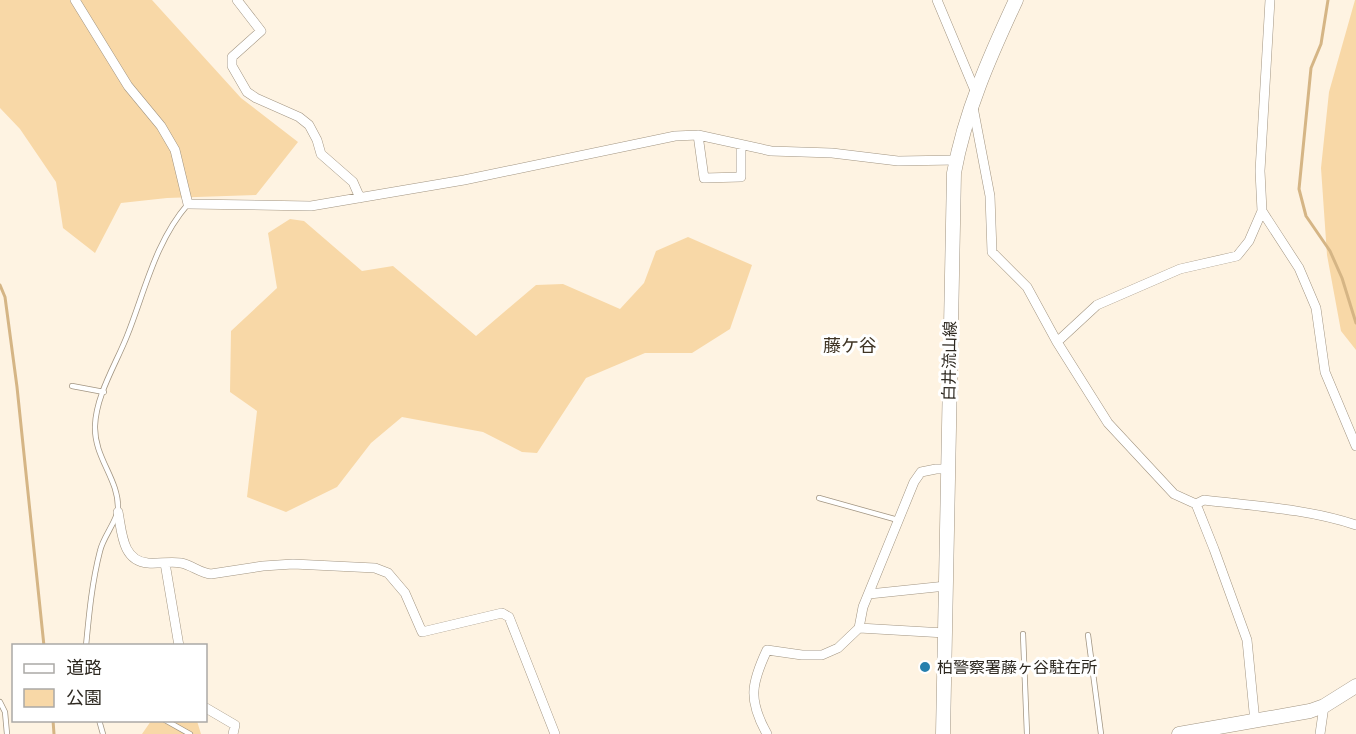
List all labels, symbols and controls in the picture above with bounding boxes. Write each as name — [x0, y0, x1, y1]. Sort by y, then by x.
street label: 白井流山線 — [937, 321, 961, 401]
district label: 藤ケ谷 — [823, 333, 877, 357]
legend — [12, 644, 207, 722]
text: 道路 — [66, 655, 102, 679]
place label: 柏警察署藤ヶ谷駐在所 — [937, 656, 1097, 678]
marker: 柏警察署藤ヶ谷駐在所 — [918, 660, 932, 674]
text: 公園 — [66, 685, 102, 709]

